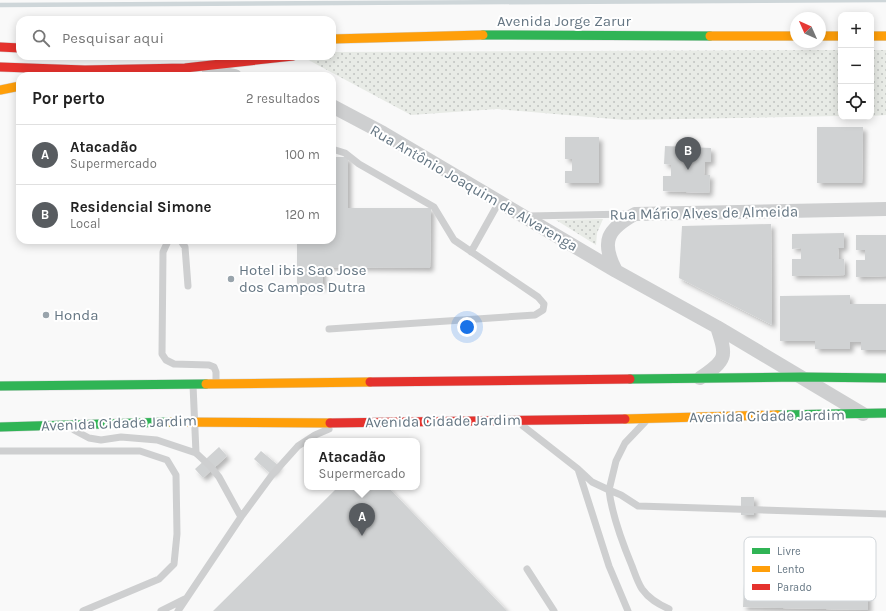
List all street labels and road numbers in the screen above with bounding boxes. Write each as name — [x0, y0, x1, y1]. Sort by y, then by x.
street label: Avenida Jorge Zarur — [497, 12, 632, 30]
street label: Rua Antônio Joaquim de Alvarenga — [367, 121, 581, 255]
street label: Rua Mário Alves de Almeida — [610, 202, 798, 224]
street label: Avenida Cidade Jardim — [689, 406, 845, 426]
street label: Avenida Cidade Jardim — [41, 411, 197, 435]
street label: Avenida Cidade Jardim — [365, 411, 521, 431]

